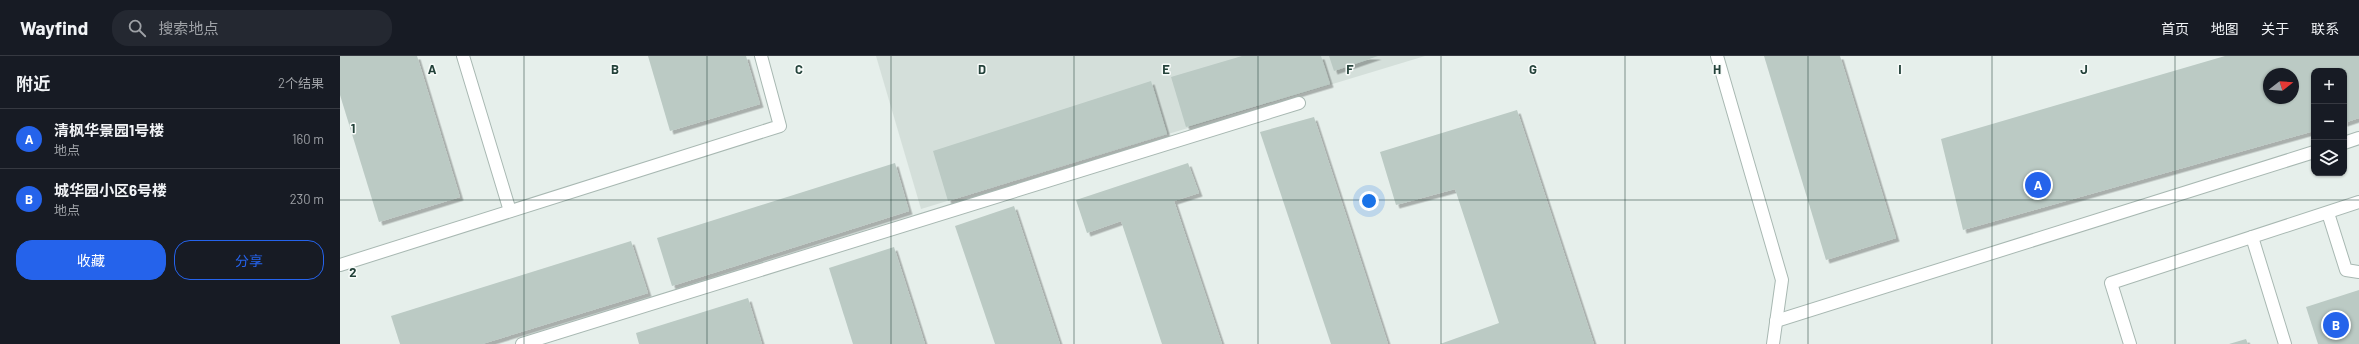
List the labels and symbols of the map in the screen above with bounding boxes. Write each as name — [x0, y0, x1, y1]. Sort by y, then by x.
text: A — [428, 61, 437, 77]
text: B — [611, 61, 619, 77]
text: C — [795, 61, 803, 77]
text: D — [978, 61, 986, 77]
text: E — [1162, 61, 1170, 77]
text: F — [1346, 61, 1354, 77]
text: G — [1529, 61, 1537, 77]
text: H — [1713, 61, 1721, 77]
text: I — [1898, 61, 1902, 77]
text: J — [2080, 61, 2088, 77]
north arrow — [2263, 68, 2299, 104]
text: 1 — [351, 120, 355, 136]
pin: A — [2025, 170, 2051, 200]
your location — [1359, 191, 1379, 211]
text: 2 — [349, 264, 357, 280]
pin: B — [2323, 310, 2349, 340]

